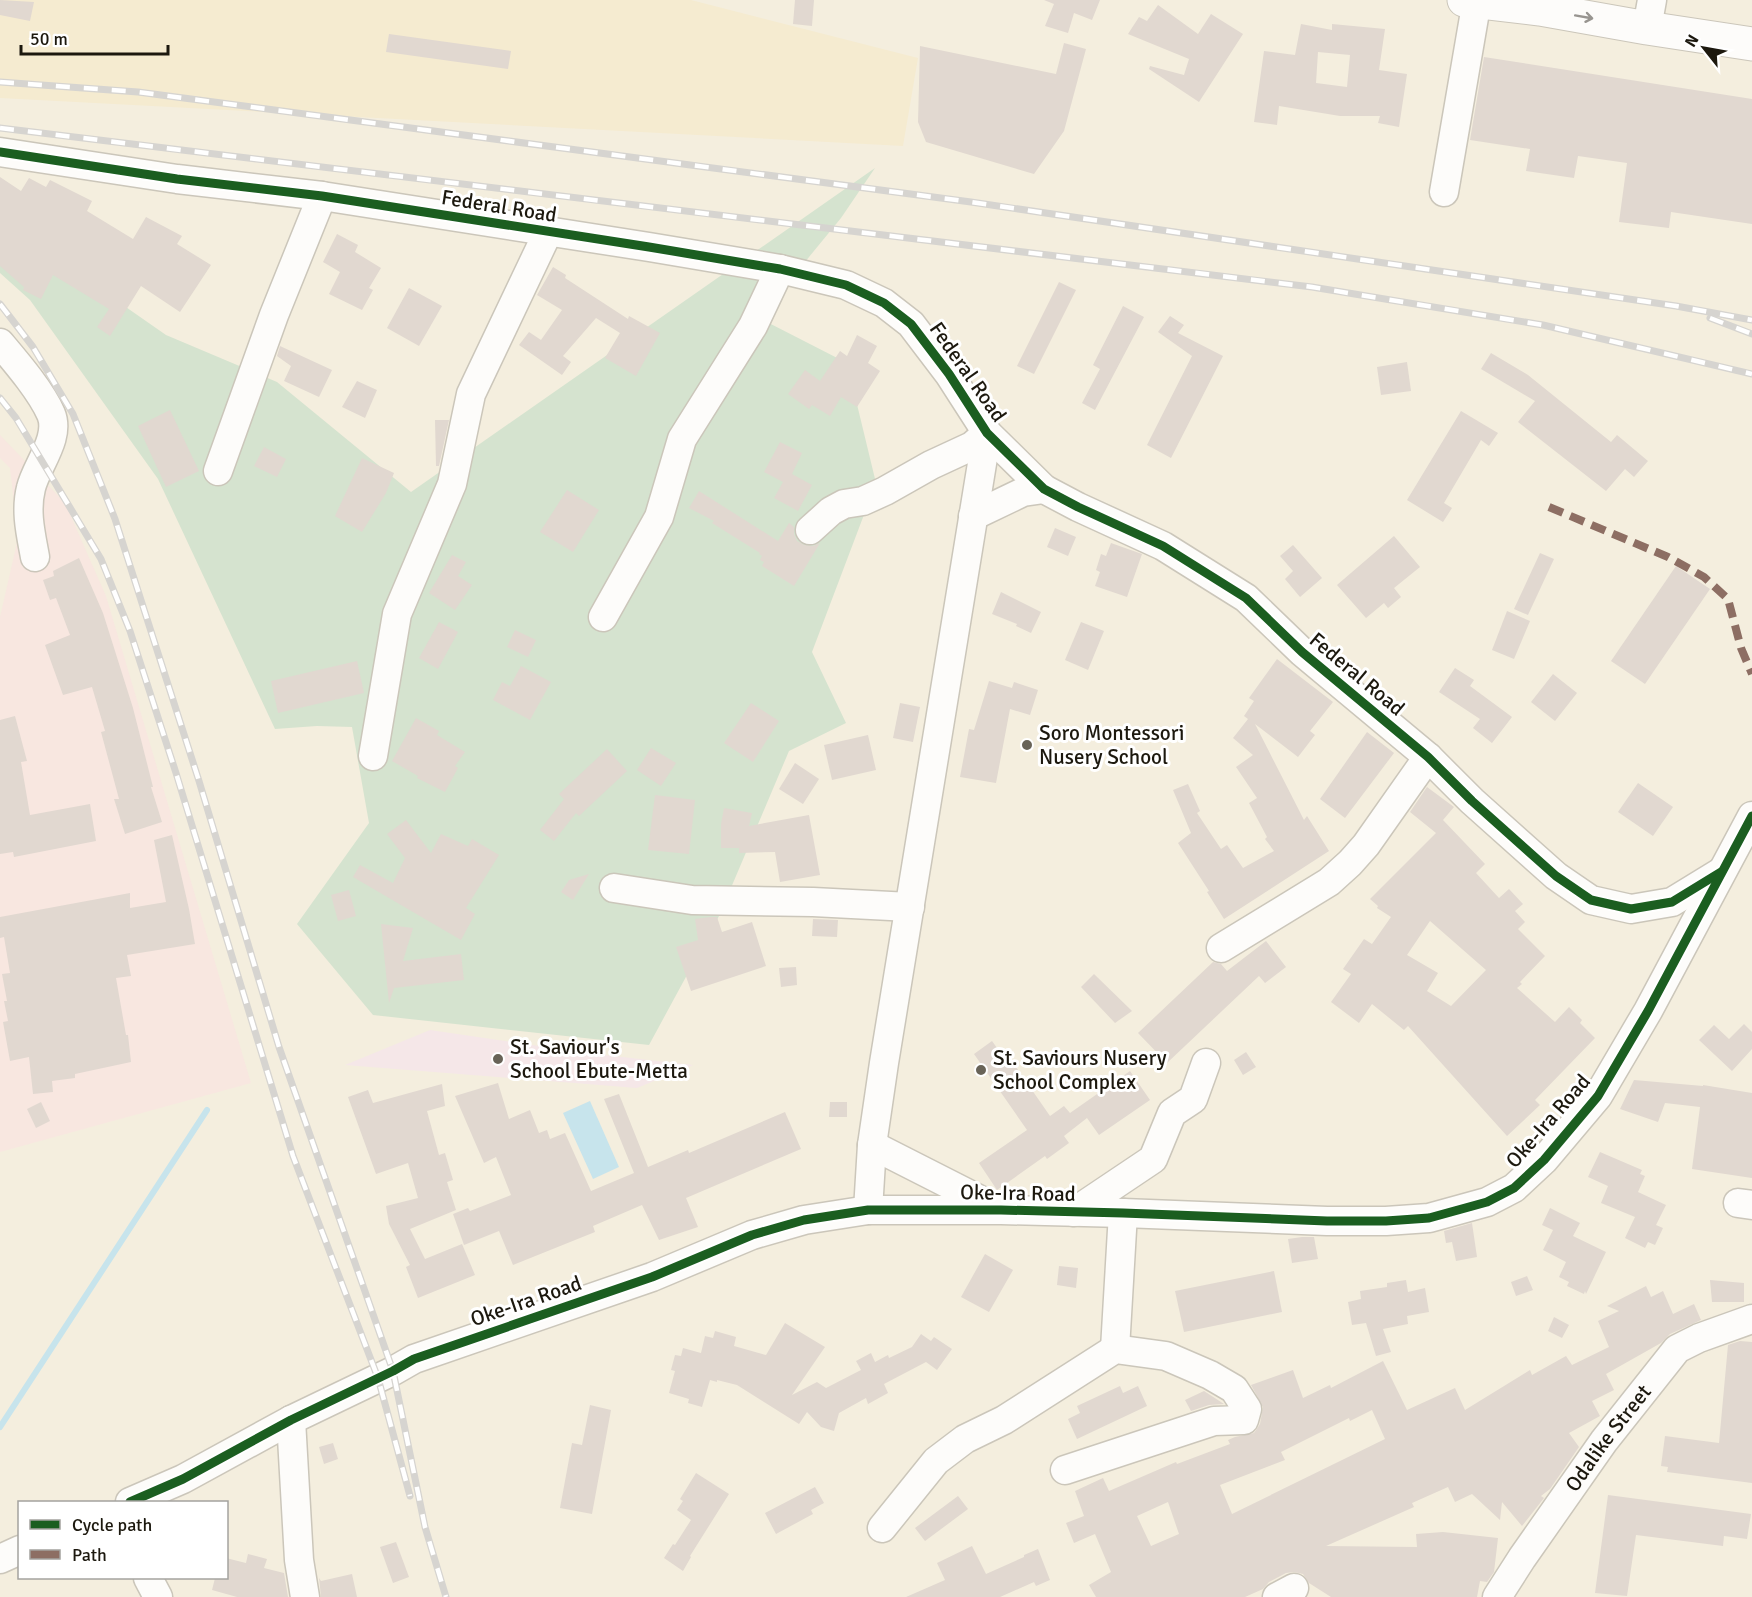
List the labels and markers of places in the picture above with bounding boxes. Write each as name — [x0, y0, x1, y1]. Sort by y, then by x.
place label: Soro Montessori Nusery School — [1039, 720, 1185, 770]
marker: Soro Montessori Nusery School — [1020, 738, 1034, 752]
place label: St. Saviour's School Ebute-Metta — [510, 1034, 688, 1084]
place label: St. Saviours Nusery School Complex — [993, 1045, 1167, 1095]
marker: St. Saviour's School Ebute-Metta — [491, 1052, 505, 1066]
marker: St. Saviours Nusery School Complex — [974, 1063, 988, 1077]

